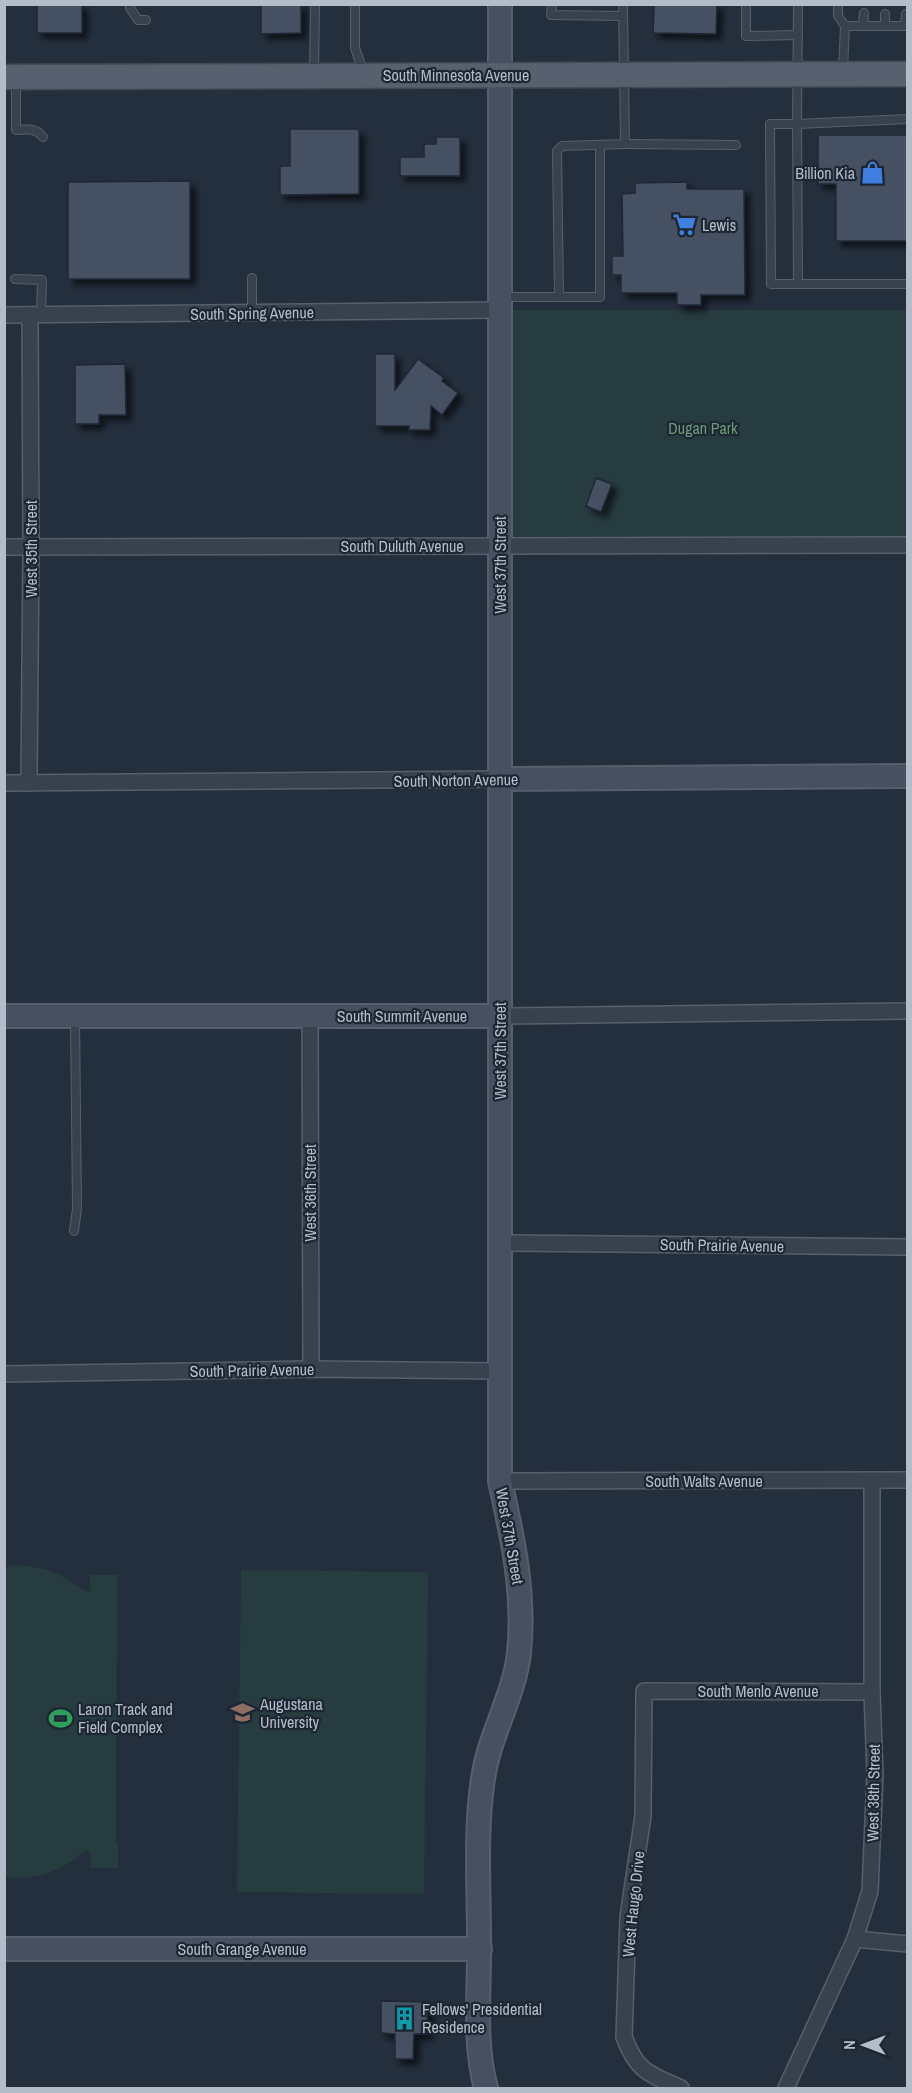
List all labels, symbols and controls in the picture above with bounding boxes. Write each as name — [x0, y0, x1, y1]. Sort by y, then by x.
street label: South Minnesota Avenue — [383, 64, 529, 86]
shop icon: Billion Kia — [860, 160, 886, 186]
place label: Billion Kia — [795, 162, 856, 184]
supermarket icon: Lewis — [671, 212, 697, 238]
place label: Lewis — [702, 214, 736, 236]
street label: South Spring Avenue — [190, 301, 314, 325]
park label: Dugan Park — [668, 417, 738, 439]
street label: West 35th Street — [20, 500, 42, 598]
street label: West 37th Street — [489, 516, 511, 614]
street label: South Duluth Avenue — [340, 535, 464, 557]
street label: South Norton Avenue — [394, 768, 518, 792]
street label: West 37th Street — [489, 1002, 511, 1100]
street label: South Summit Avenue — [337, 1005, 467, 1027]
street label: West 36th Street — [299, 1144, 321, 1242]
street label: South Prairie Avenue — [660, 1233, 784, 1257]
street label: South Prairie Avenue — [190, 1358, 314, 1382]
street label: South Walts Avenue — [645, 1470, 763, 1492]
street label: West 37th Street — [491, 1486, 529, 1586]
street label: South Menlo Avenue — [698, 1680, 818, 1702]
place label: Augustana University — [259, 1693, 323, 1733]
place label: Laron Track and Field Complex — [78, 1698, 173, 1738]
school or university icon: Augustana University — [229, 1700, 255, 1726]
sports icon: Laron Track and Field Complex — [47, 1705, 73, 1731]
street label: West 38th Street — [861, 1744, 885, 1842]
street label: West Haugo Drive — [616, 1850, 650, 1958]
street label: South Grange Avenue — [178, 1938, 306, 1960]
place label: Fellows' Presidential Residence — [422, 1998, 542, 2038]
building icon: Fellows' Presidential Residence — [391, 2005, 417, 2031]
north arrow — [834, 2015, 894, 2075]
text: N — [838, 2040, 860, 2050]

